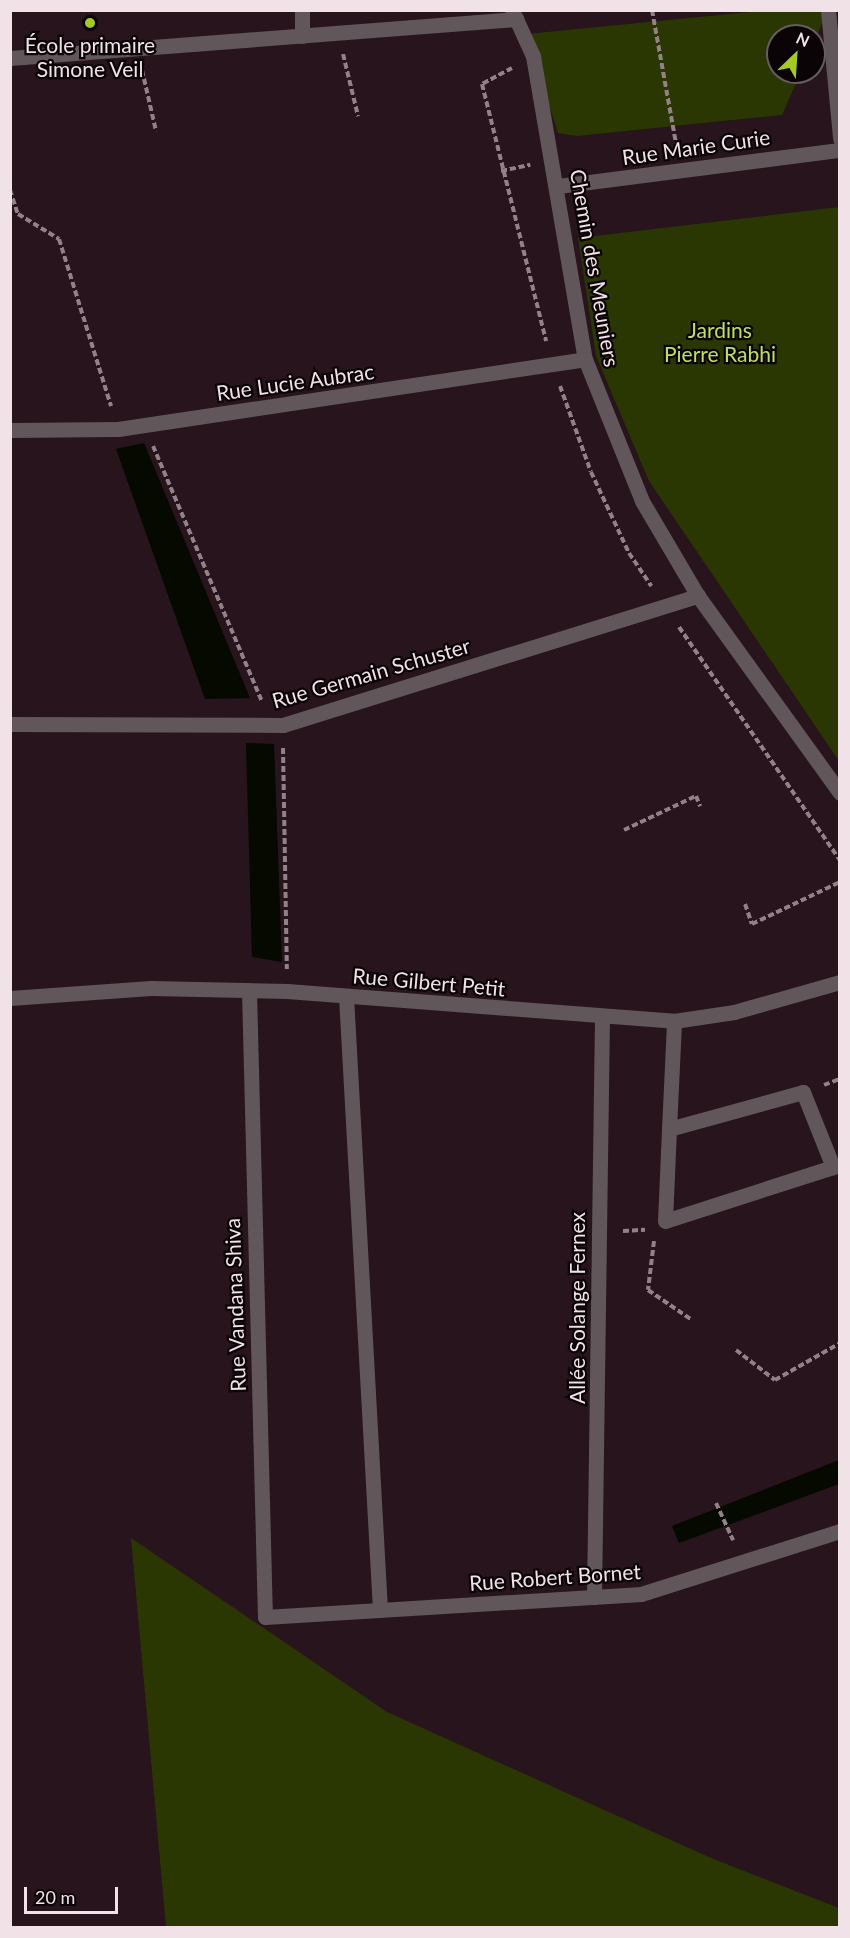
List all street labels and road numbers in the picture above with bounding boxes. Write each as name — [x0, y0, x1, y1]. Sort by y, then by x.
street label: Rue Marie Curie — [620, 124, 772, 170]
street label: Chemin des Meuniers — [565, 167, 625, 369]
street label: Rue Lucie Aubrac — [214, 358, 376, 406]
street label: Rue Germain Schuster — [269, 633, 473, 713]
street label: Rue Gilbert Petit — [352, 963, 506, 1001]
street label: Allée Solange Fernex — [564, 1212, 590, 1404]
street label: Rue Vandana Shiva — [219, 1217, 251, 1393]
street label: Rue Robert Bornet — [468, 1558, 642, 1596]

